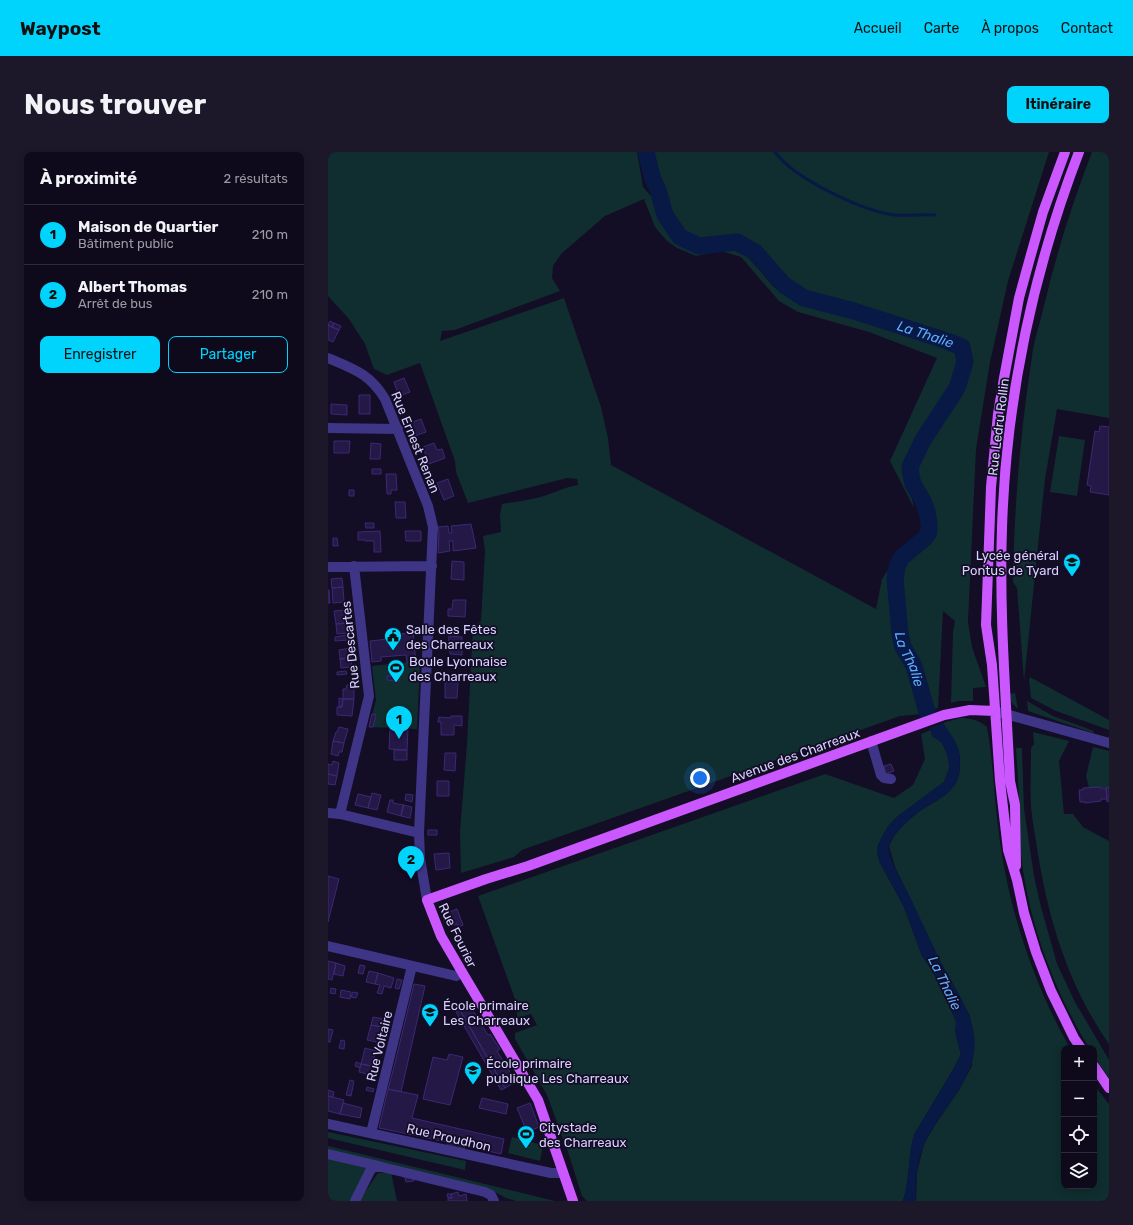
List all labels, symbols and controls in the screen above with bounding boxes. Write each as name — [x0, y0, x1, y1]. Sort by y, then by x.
text: Waypost — [20, 17, 101, 40]
text: Accueil — [854, 20, 902, 37]
text: Carte — [924, 20, 959, 37]
text: À propos — [981, 20, 1039, 37]
text: Contact — [1061, 20, 1113, 37]
button: Itinéraire — [1007, 86, 1109, 123]
text: Nous trouver — [24, 88, 206, 121]
text: À proximité — [40, 168, 137, 188]
text: 2 résultats — [224, 171, 288, 186]
text: Maison de Quartier — [78, 218, 218, 236]
text: 1 — [50, 227, 56, 242]
text: 210 m — [252, 227, 288, 242]
text: Bâtiment public — [78, 236, 174, 251]
text: Albert Thomas — [78, 278, 187, 296]
text: 2 — [49, 287, 57, 302]
text: 210 m — [252, 287, 288, 302]
text: Arrêt de bus — [78, 296, 152, 311]
water label: La Thalie — [895, 317, 956, 352]
button: Enregistrer — [40, 336, 160, 373]
button: Partager — [168, 336, 288, 373]
street label: Rue Ledru Rollin — [985, 377, 1012, 477]
street label: Rue Ernest Renan — [388, 389, 443, 495]
place label: Lycée général Pontus de Tyard — [962, 548, 1059, 578]
school or university icon: Lycée général Pontus de Tyard — [1062, 552, 1082, 577]
street label: Rue Descartes — [338, 600, 363, 689]
place label: Salle des Fêtes des Charreaux — [406, 622, 497, 652]
public building icon: Salle des Fêtes des Charreaux — [383, 626, 403, 651]
water label: La Thalie — [891, 630, 927, 689]
place label: Boule Lyonnaise des Charreaux — [409, 654, 507, 684]
sports icon: Boule Lyonnaise des Charreaux — [386, 658, 406, 683]
pin: 1 — [386, 706, 412, 739]
street label: Avenue des Charreaux — [729, 725, 862, 786]
your location — [690, 768, 710, 788]
pin: 2 — [398, 846, 424, 879]
street label: Rue Fourier — [435, 901, 480, 970]
water label: La Thalie — [924, 953, 965, 1013]
place label: École primaire Les Charreaux — [443, 998, 530, 1028]
school or university icon: École primaire Les Charreaux — [420, 1002, 440, 1027]
street label: Rue Voltaire — [363, 1009, 396, 1083]
map controls — [1061, 1045, 1097, 1189]
button: + — [1061, 1045, 1097, 1081]
place label: École primaire publique Les Charreaux — [486, 1056, 629, 1086]
school or university icon: École primaire publique Les Charreaux — [463, 1060, 483, 1085]
button: − — [1061, 1081, 1097, 1117]
button: locate — [1061, 1117, 1097, 1153]
street label: Rue Proudhon — [405, 1120, 493, 1154]
place label: Citystade des Charreaux — [539, 1120, 627, 1150]
sports icon: Citystade des Charreaux — [516, 1124, 536, 1149]
button: layers — [1061, 1153, 1097, 1189]

